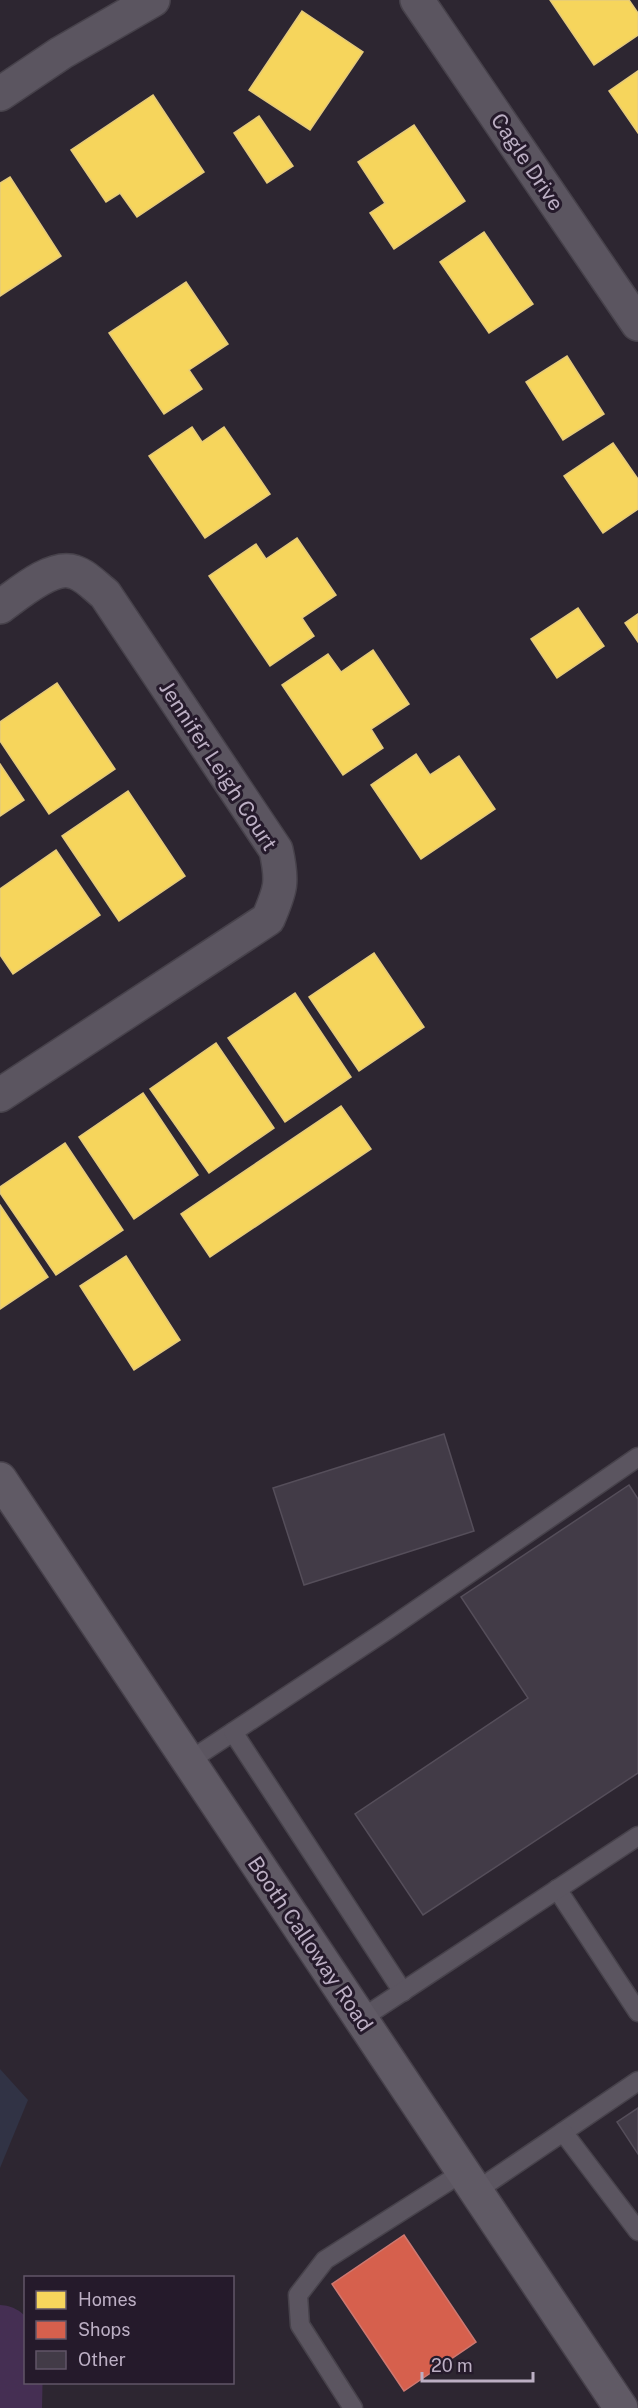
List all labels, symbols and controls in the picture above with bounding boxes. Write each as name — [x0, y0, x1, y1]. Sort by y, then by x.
street label: Cagle Drive — [486, 108, 569, 215]
street label: Jennifer Leigh Court — [154, 676, 282, 855]
street label: Booth Calloway Road — [243, 1851, 378, 2036]
legend — [24, 2276, 234, 2384]
text: Homes — [78, 2289, 137, 2310]
text: Shops — [78, 2319, 130, 2340]
scale bar — [422, 2345, 533, 2383]
text: Other — [78, 2349, 126, 2370]
text: 20 m — [431, 2355, 473, 2376]

